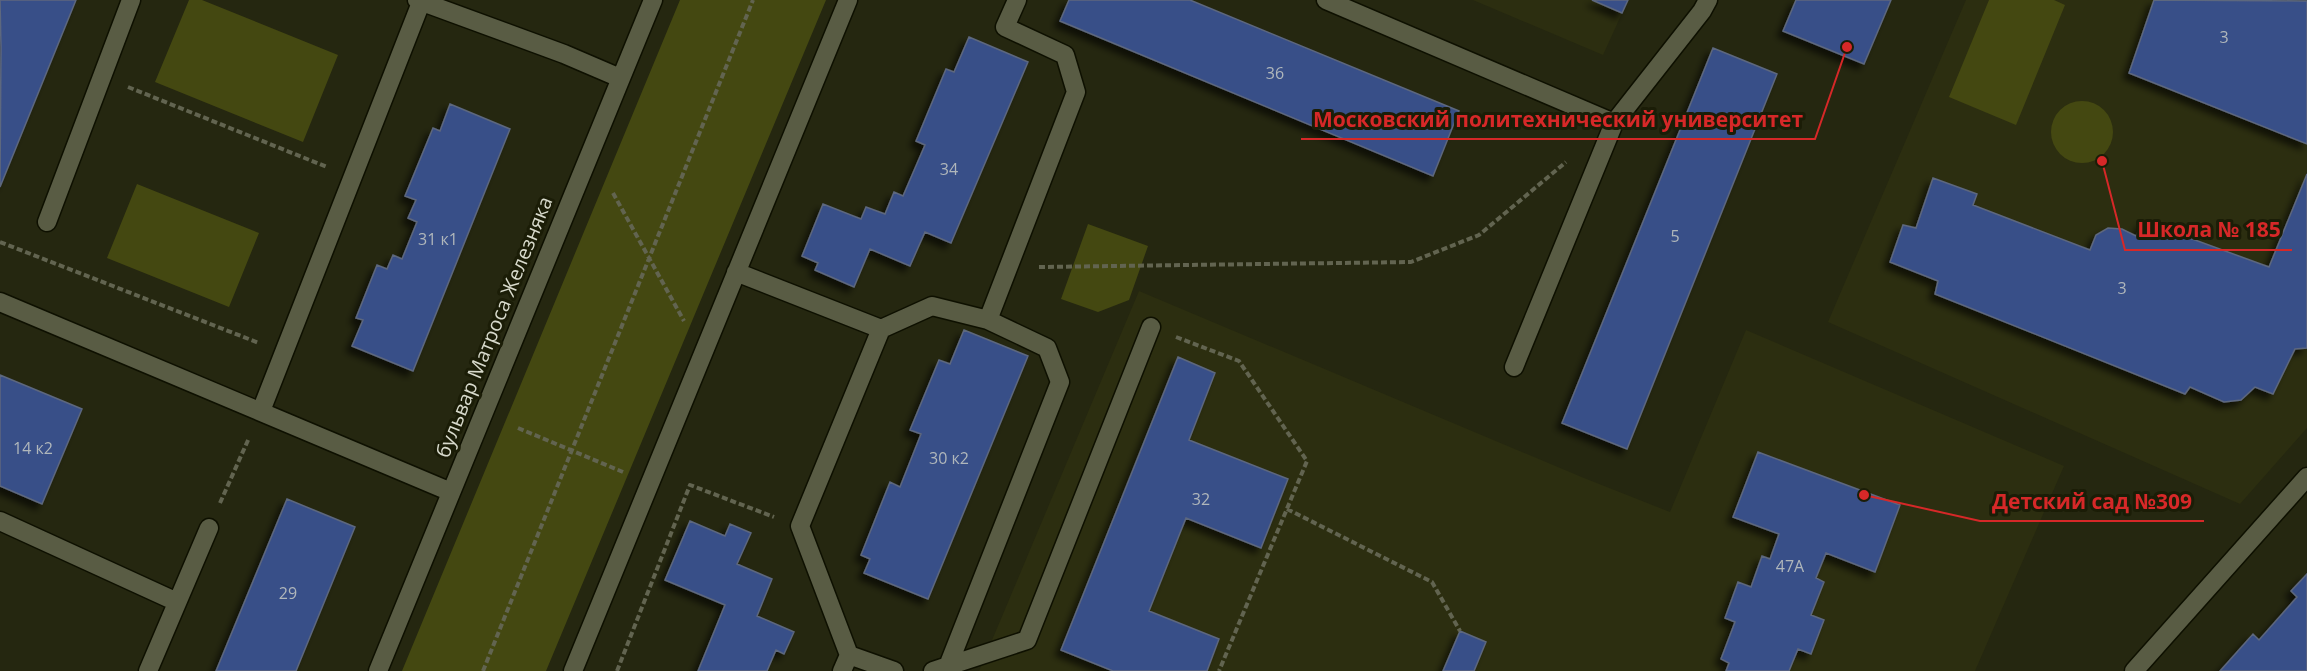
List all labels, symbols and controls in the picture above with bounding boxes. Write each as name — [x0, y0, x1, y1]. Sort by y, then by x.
house number: 3 — [2219, 26, 2229, 48]
house number: 36 — [1266, 62, 1284, 84]
callout: Московский политехнический университет — [1301, 100, 1815, 139]
text: Московский политехнический университет — [1313, 105, 1803, 133]
house number: 34 — [940, 158, 958, 180]
street label: бульвар Матроса Железняка — [429, 192, 558, 461]
callout: Школа № 185 — [2125, 211, 2292, 250]
text: Школа № 185 — [2137, 215, 2281, 243]
house number: 5 — [1670, 225, 1680, 247]
house number: 31 к1 — [418, 228, 458, 250]
house number: 3 — [2117, 277, 2127, 299]
house number: 14 к2 — [13, 437, 53, 459]
house number: 30 к2 — [929, 447, 969, 469]
callout: Детский сад №309 — [1980, 482, 2204, 521]
text: Детский сад №309 — [1992, 487, 2192, 515]
house number: 32 — [1192, 488, 1210, 510]
house number: 47А — [1776, 555, 1805, 577]
house number: 29 — [279, 582, 297, 604]

